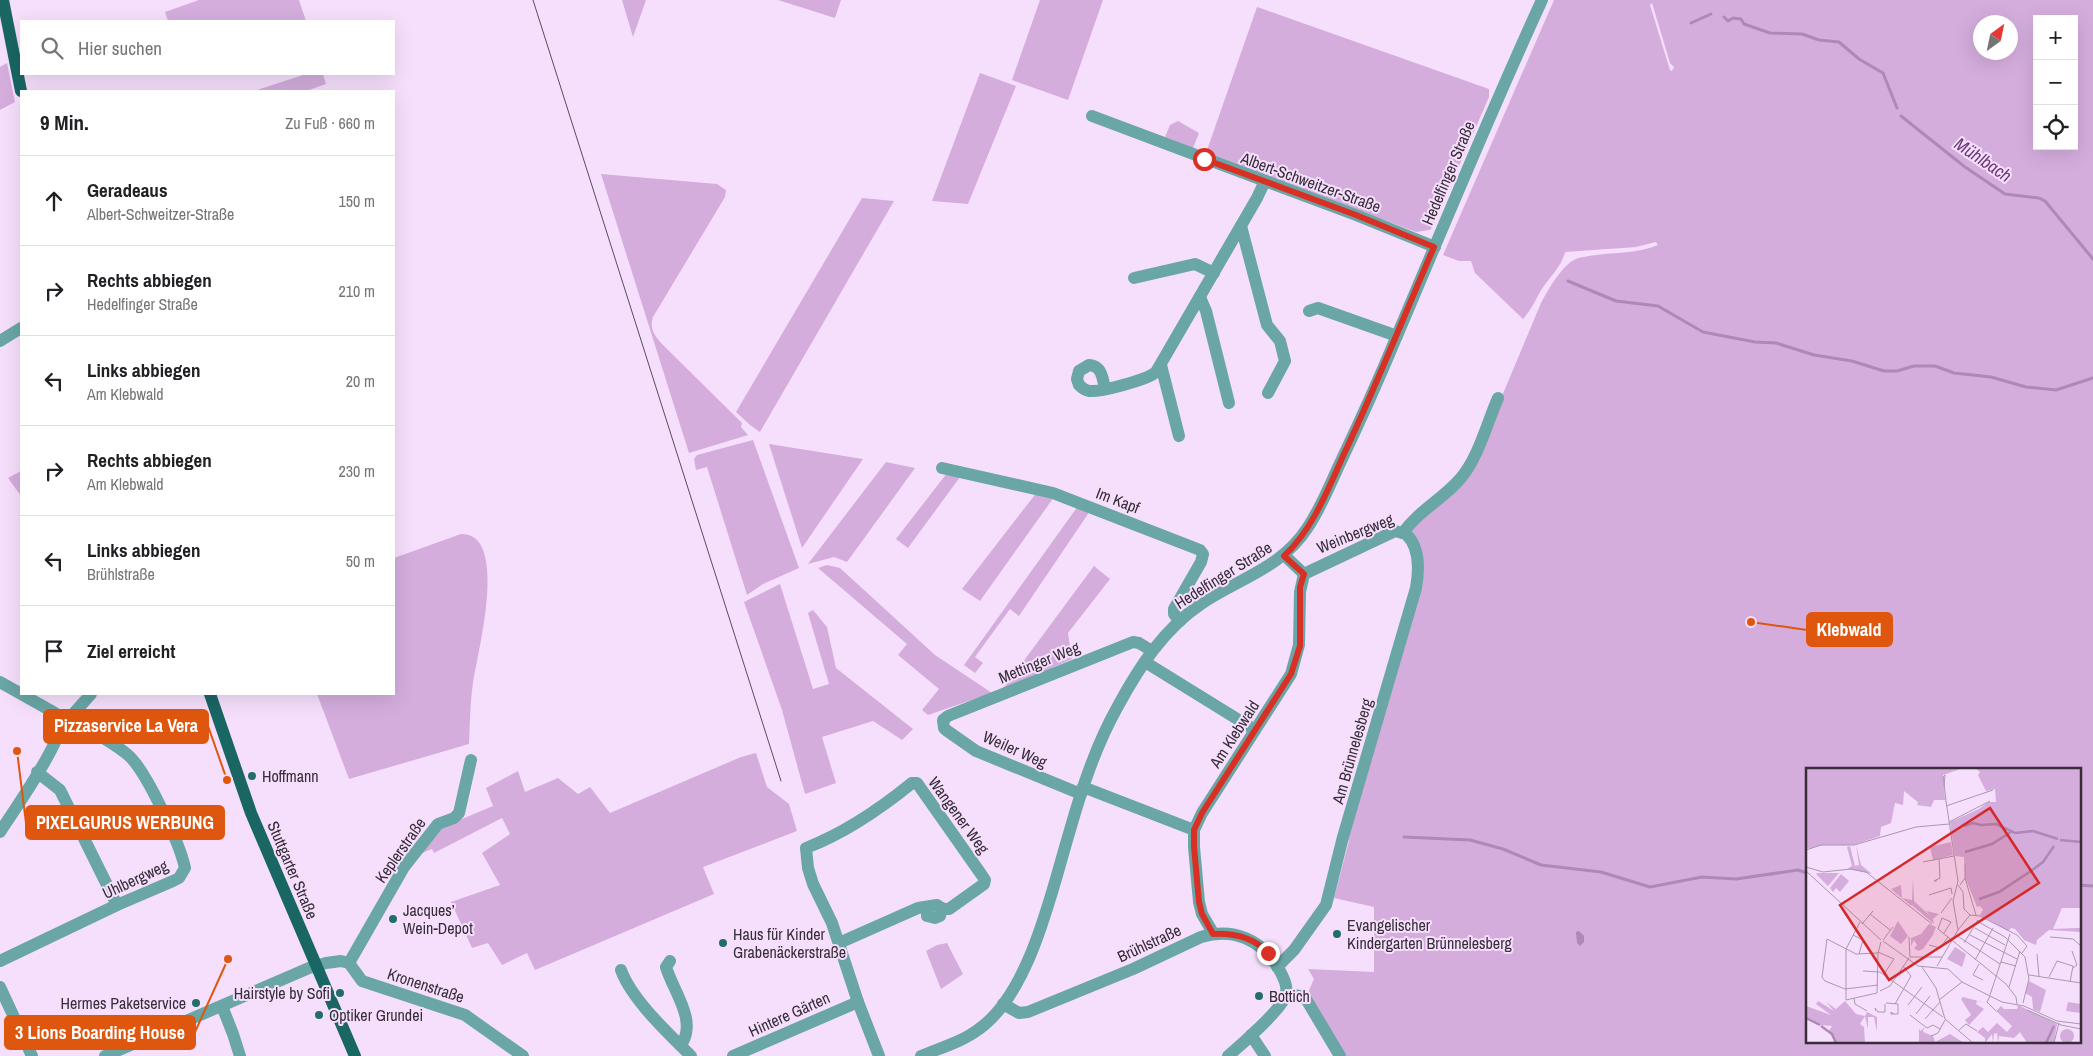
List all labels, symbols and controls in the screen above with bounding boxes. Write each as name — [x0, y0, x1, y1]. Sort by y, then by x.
north arrow — [1973, 15, 2018, 60]
map controls — [2033, 15, 2078, 150]
button: + — [2033, 15, 2078, 60]
search box — [20, 20, 395, 75]
icon: search — [38, 34, 66, 62]
text: Hier suchen — [78, 35, 162, 61]
button: − — [2033, 60, 2078, 105]
button: locate — [2033, 105, 2078, 150]
text: 9 Min. — [40, 108, 89, 137]
text: Zu Fuß · 660 m — [285, 112, 375, 134]
street label: Hedelfinger Straße — [1416, 118, 1480, 228]
water label: Mühlbach — [1950, 131, 2017, 188]
street label: Albert-Schweitzer-Straße — [1237, 146, 1384, 218]
route start — [1193, 148, 1216, 171]
text: Geradeaus — [87, 177, 168, 203]
icon: ahead — [40, 187, 68, 215]
text: 150 m — [339, 190, 375, 212]
text: Albert-Schweitzer-Straße — [87, 203, 234, 225]
text: Rechts abbiegen — [87, 267, 212, 293]
icon: right — [40, 277, 68, 305]
text: 210 m — [339, 280, 375, 302]
text: Hedelfinger Straße — [87, 293, 198, 315]
text: Links abbiegen — [87, 357, 200, 383]
icon: left — [40, 367, 68, 395]
text: 20 m — [346, 370, 375, 392]
text: Am Klebwald — [87, 383, 164, 405]
text: Rechts abbiegen — [87, 447, 212, 473]
icon: right — [40, 457, 68, 485]
text: 230 m — [339, 460, 375, 482]
text: Am Klebwald — [87, 473, 164, 495]
street label: Im Kapf — [1093, 482, 1143, 518]
street label: Weinbergweg — [1313, 507, 1397, 558]
street label: Hedelfinger Straße — [1170, 536, 1276, 614]
text: Links abbiegen — [87, 537, 200, 563]
icon: left — [40, 547, 68, 575]
text: 50 m — [346, 550, 375, 572]
text: Brühlstraße — [87, 563, 155, 585]
callout: Klebwald — [1807, 613, 1892, 646]
text: Klebwald — [1817, 617, 1881, 642]
street label: Mettinger Weg — [995, 635, 1084, 688]
icon: arrive — [40, 637, 68, 665]
text: Ziel erreicht — [87, 638, 175, 664]
street label: Am Brünnelesberg — [1326, 695, 1378, 807]
street label: Am Klebwald — [1203, 696, 1264, 773]
callout: Pizzaservice La Vera — [44, 710, 208, 743]
text: Pizzaservice La Vera — [54, 713, 199, 738]
street label: Weiler Weg — [979, 725, 1051, 773]
place label: Hoffmann — [262, 765, 319, 787]
inset map — [1806, 768, 2080, 1044]
marker: Hoffmann — [246, 770, 258, 782]
street label: Wangener Weg — [924, 772, 995, 859]
callout: PIXELGURUS WERBUNG — [26, 806, 224, 839]
text: PIXELGURUS WERBUNG — [36, 810, 214, 835]
street label: Keplerstraße — [369, 813, 431, 887]
street label: Stuttgarter Straße — [262, 818, 324, 922]
street label: Uhlbergweg — [99, 854, 172, 904]
place label: Jacques’ Wein-Depot — [403, 899, 473, 939]
marker: Jacques’ Wein-Depot — [387, 913, 399, 925]
place label: Evangelischer Kindergarten Brünnelesberg — [1347, 914, 1513, 954]
street label: Brühlstraße — [1114, 919, 1184, 967]
place label: Haus für Kinder Grabenäckerstraße — [733, 923, 846, 963]
marker: Evangelischer Kindergarten Brünnelesberg — [1331, 928, 1343, 940]
marker: Haus für Kinder Grabenäckerstraße — [717, 937, 729, 949]
route end — [1257, 942, 1280, 965]
street label: Kronenstraße — [385, 962, 467, 1008]
place label: Hairstyle by Sofi — [234, 982, 330, 1004]
place label: Bottich — [1269, 985, 1310, 1007]
street label: Hintere Gärten — [745, 986, 833, 1042]
marker: Hairstyle by Sofi — [334, 987, 346, 999]
marker: Bottich — [1253, 990, 1265, 1002]
place label: Hermes Paketservice — [61, 992, 186, 1014]
marker: Hermes Paketservice — [190, 997, 202, 1009]
place label: Optiker Grundei — [329, 1004, 423, 1026]
marker: Optiker Grundei — [313, 1009, 325, 1021]
callout: 3 Lions Boarding House — [5, 1016, 195, 1049]
text: 3 Lions Boarding House — [15, 1020, 185, 1045]

